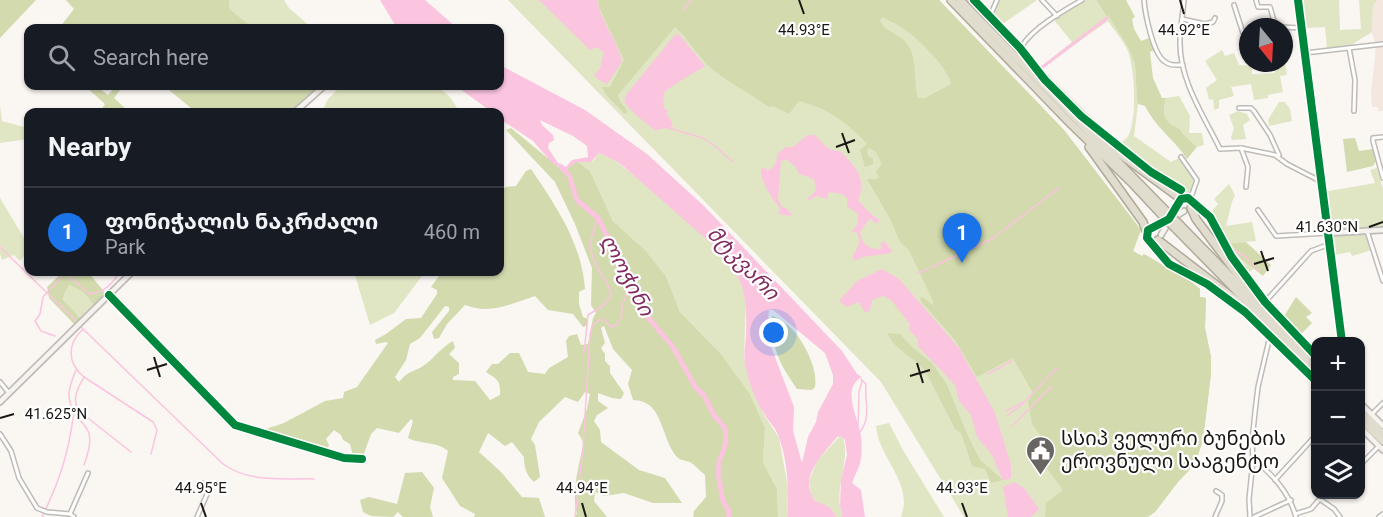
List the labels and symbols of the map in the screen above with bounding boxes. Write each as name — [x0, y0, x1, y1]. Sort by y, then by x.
north arrow — [1239, 18, 1293, 72]
text: 44.93°E — [778, 21, 830, 39]
text: 44.92°E — [1158, 21, 1210, 39]
pin: 1 — [942, 214, 982, 263]
text: 41.630°N — [1296, 218, 1358, 236]
water label: მტკვარი — [701, 221, 784, 306]
water label: ლოჭინი — [595, 230, 659, 321]
your location — [759, 318, 788, 347]
text: 41.625°N — [25, 405, 87, 423]
place label: სსიპ ველური ბუნების ეროვნული სააგენტო — [1061, 426, 1286, 474]
public building icon: სსიპ ველური ბუნების ეროვნული სააგენტო — [1024, 434, 1056, 476]
text: 44.95°E — [175, 479, 227, 497]
text: 44.94°E — [556, 479, 608, 497]
text: 44.93°E — [936, 479, 988, 497]

